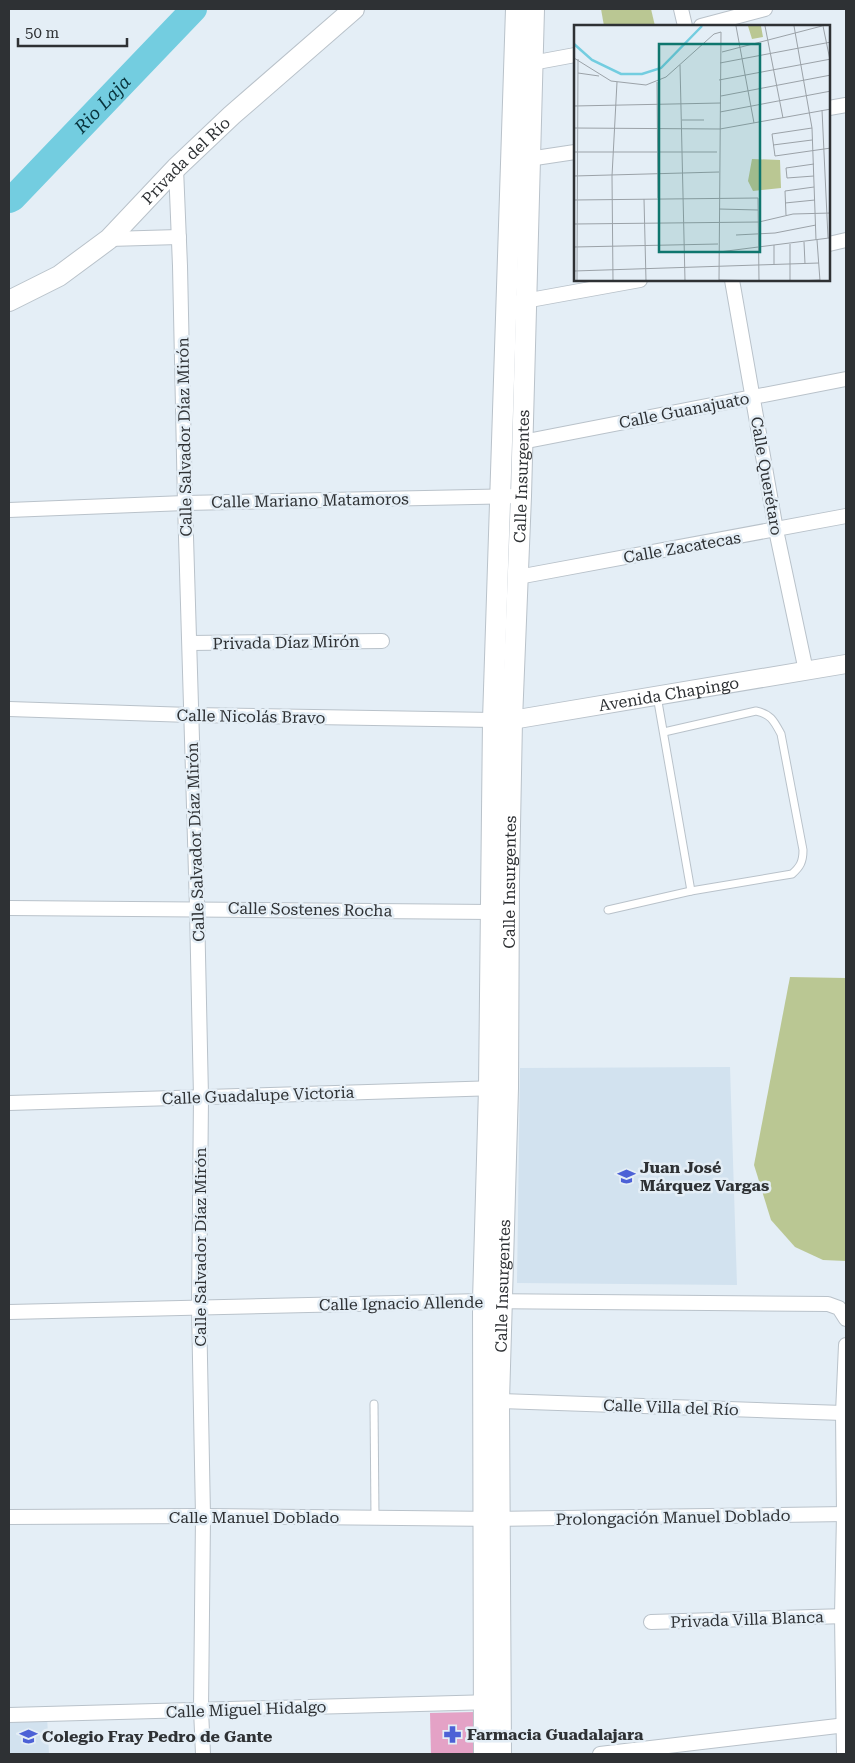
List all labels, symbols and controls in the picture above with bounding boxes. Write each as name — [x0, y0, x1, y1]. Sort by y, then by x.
scale bar — [18, 15, 126, 47]
text: 50 m — [25, 24, 60, 42]
inset map — [574, 25, 830, 281]
water label: Rio Laja — [69, 71, 135, 138]
street label: Privada del Río — [138, 113, 234, 208]
street label: Calle Salvador Díaz Mirón — [173, 337, 196, 537]
street label: Calle Guanajuato — [617, 389, 751, 432]
street label: Calle Insurgentes — [510, 409, 533, 543]
street label: Calle Querétaro — [747, 415, 786, 537]
street label: Calle Mariano Matamoros — [211, 489, 409, 512]
street label: Calle Zacatecas — [622, 528, 743, 567]
street label: Privada Díaz Mirón — [212, 632, 360, 653]
street label: Avenida Chapingo — [597, 673, 741, 715]
street label: Calle Nicolás Bravo — [176, 706, 326, 727]
street label: Calle Salvador Díaz Mirón — [183, 742, 208, 942]
street label: Calle Insurgentes — [500, 815, 520, 949]
street label: Calle Sostenes Rocha — [228, 899, 393, 920]
street label: Calle Guadalupe Victoria — [161, 1083, 355, 1108]
street label: Calle Salvador Díaz Mirón — [191, 1147, 210, 1347]
place label: Juan José Márquez Vargas — [640, 1158, 769, 1195]
school or university icon: Juan José Márquez Vargas — [616, 1166, 636, 1186]
street label: Calle Insurgentes — [491, 1219, 514, 1353]
street label: Calle Ignacio Allende — [319, 1293, 483, 1314]
street label: Calle Villa del Río — [603, 1396, 739, 1419]
street label: Prolongación Manuel Doblado — [555, 1506, 791, 1529]
street label: Calle Manuel Doblado — [169, 1508, 339, 1527]
street label: Privada Villa Blanca — [670, 1607, 824, 1632]
street label: Calle Miguel Hidalgo — [165, 1697, 327, 1722]
pharmacy icon: Farmacia Guadalajara — [443, 1724, 463, 1744]
place label: Farmacia Guadalajara — [467, 1725, 644, 1744]
school or university icon: Colegio Fray Pedro de Gante — [18, 1726, 38, 1746]
place label: Colegio Fray Pedro de Gante — [42, 1727, 272, 1746]

